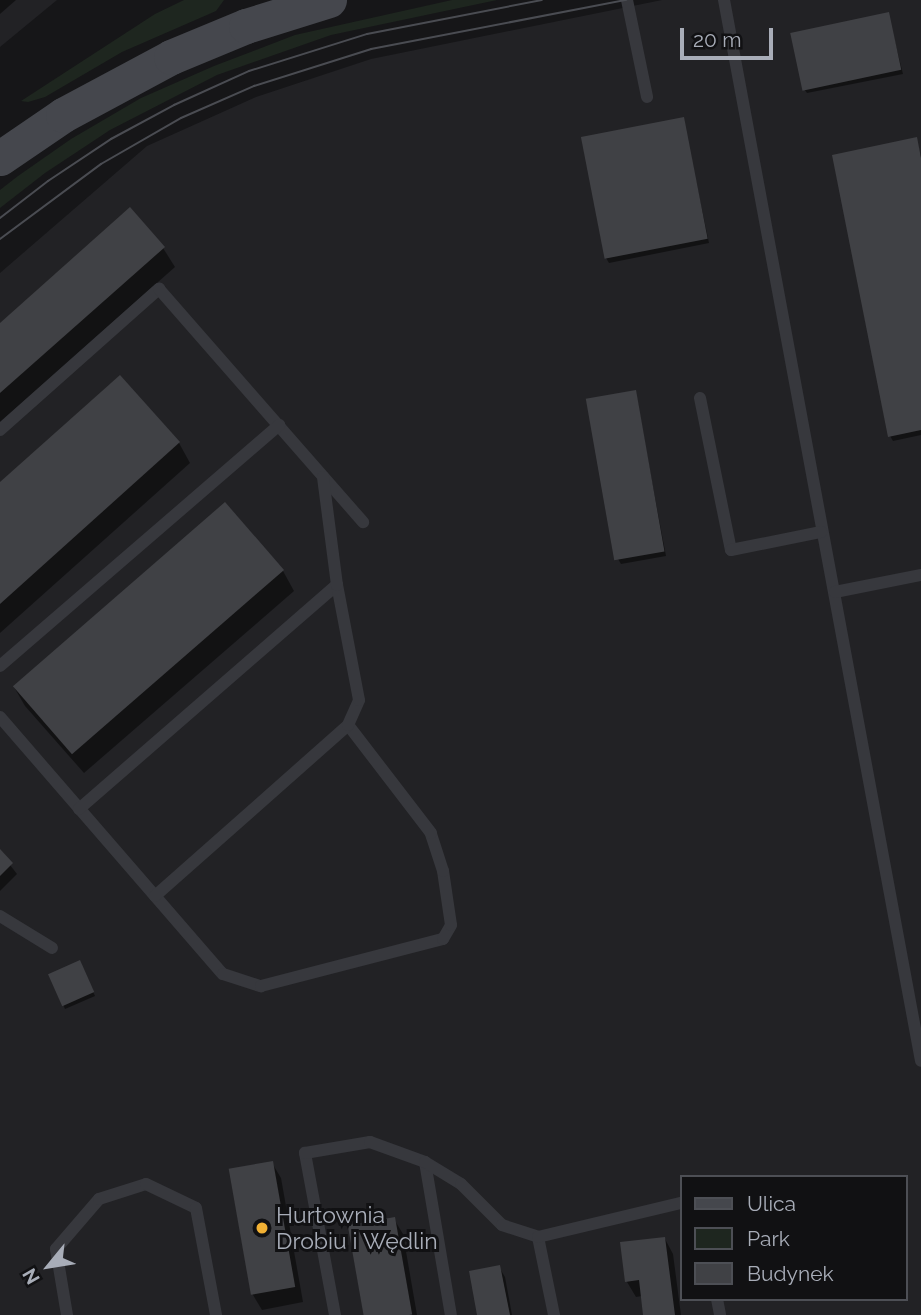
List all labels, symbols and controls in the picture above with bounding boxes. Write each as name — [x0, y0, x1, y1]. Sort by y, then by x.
scale bar — [683, 14, 776, 58]
text: 20 m — [693, 27, 741, 52]
legend — [680, 1175, 907, 1301]
text: Ulica — [747, 1191, 796, 1216]
place label: Hurtownia Drobiu i Wędlin — [276, 1201, 438, 1255]
marker: Hurtownia Drobiu i Wędlin — [254, 1220, 270, 1236]
text: Park — [747, 1226, 790, 1251]
north arrow — [14, 1231, 84, 1301]
text: Budynek — [747, 1261, 834, 1286]
text: N — [18, 1265, 44, 1288]

